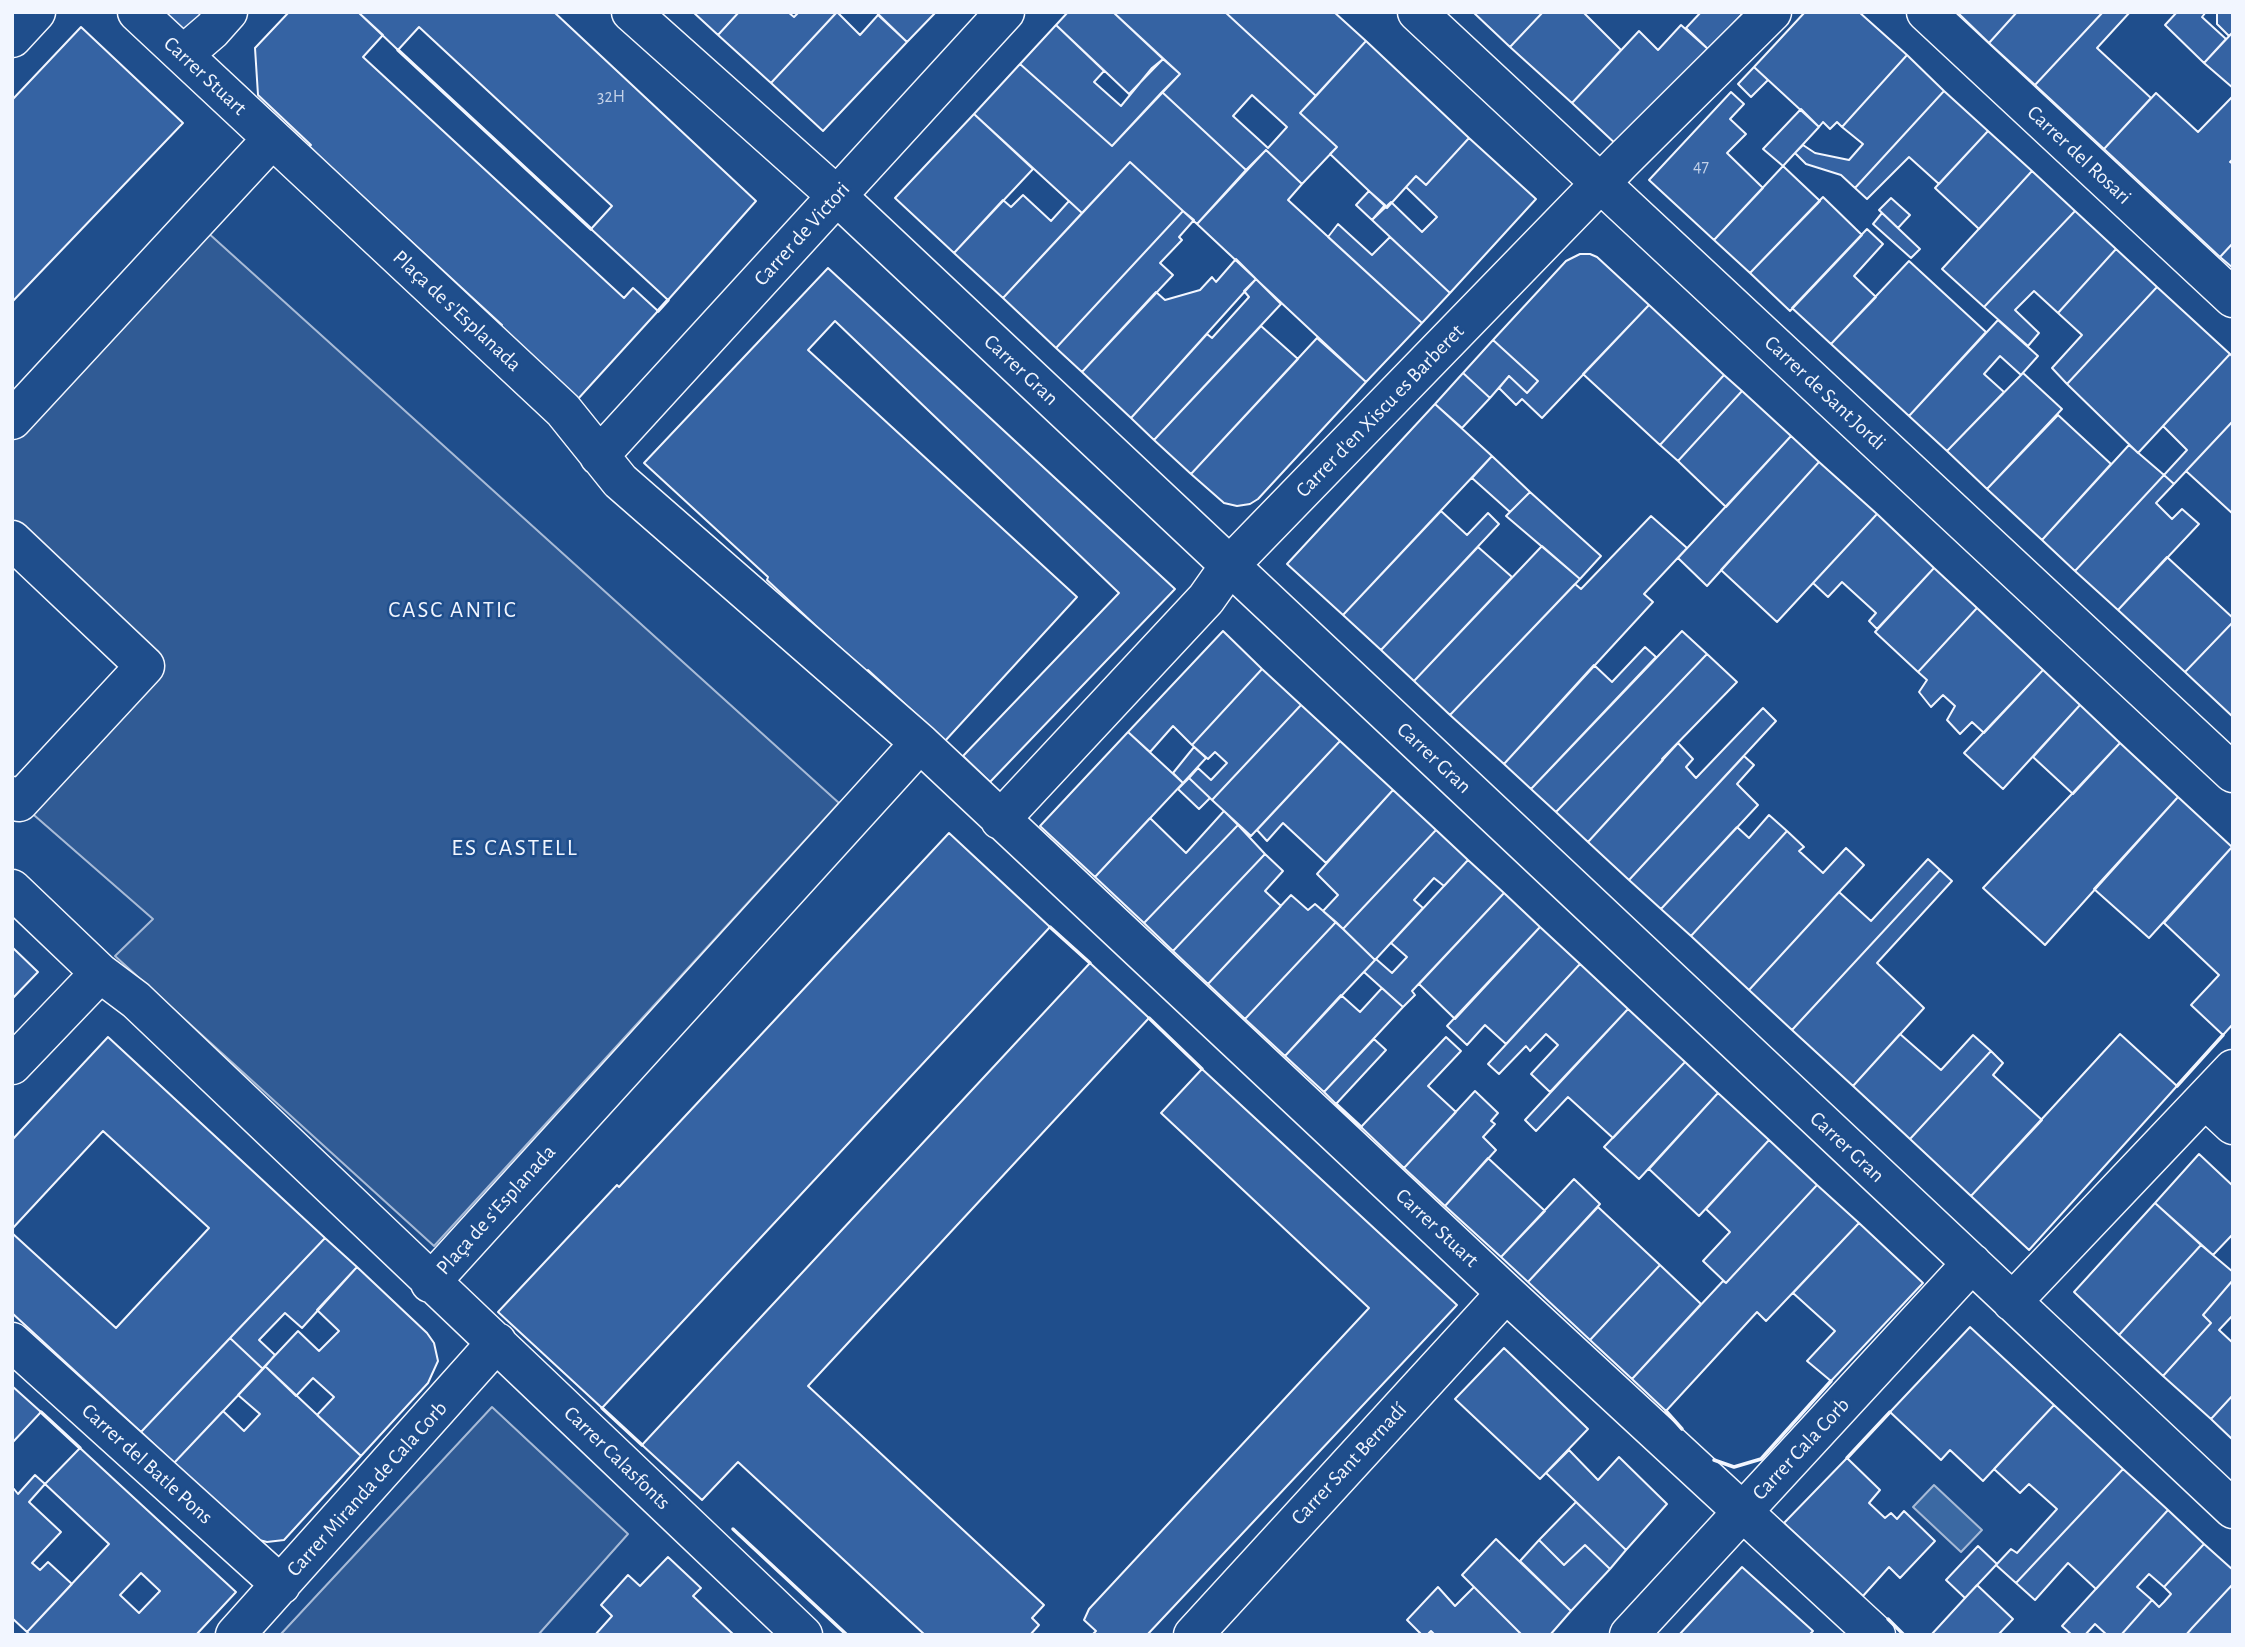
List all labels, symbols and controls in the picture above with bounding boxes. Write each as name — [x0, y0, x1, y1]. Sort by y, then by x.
street label: Carrer Stuart — [158, 31, 252, 121]
house number: 32H — [597, 86, 625, 108]
street label: Carrer del Rosari — [2022, 100, 2136, 210]
house number: 47 — [1693, 156, 1709, 178]
street label: Carrer de Victori — [749, 177, 855, 291]
street label: Plaça de s'Esplanada — [388, 245, 526, 377]
street label: Carrer d'en Xiscu es Barberet — [1291, 319, 1469, 503]
street label: Carrer Gran — [978, 329, 1064, 411]
street label: Carrer de Sant Jordi — [1759, 330, 1891, 456]
district label: CASC ANTIC — [389, 596, 517, 624]
street label: Carrer Gran — [1391, 717, 1477, 799]
district label: ES CASTELL — [453, 834, 577, 862]
street label: Carrer Gran — [1804, 1106, 1890, 1188]
street label: Plaça de s'Esplanada — [431, 1140, 561, 1280]
street label: Carrer Stuart — [1390, 1183, 1484, 1273]
street label: Carrer Cala Corb — [1747, 1392, 1855, 1506]
street label: Carrer Miranda de Cala Corb — [281, 1396, 453, 1582]
street label: Carrer del Batle Pons — [76, 1398, 218, 1530]
street label: Carrer Sant Bernadí — [1286, 1398, 1412, 1530]
street label: Carrer Calasfonts — [558, 1401, 676, 1515]

